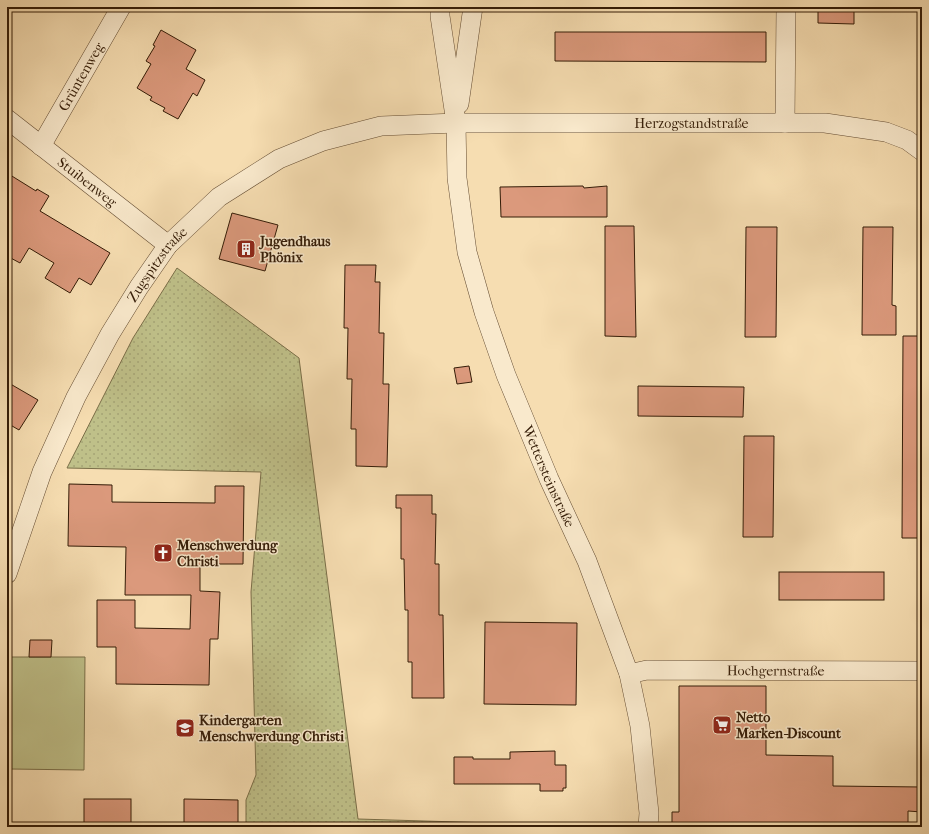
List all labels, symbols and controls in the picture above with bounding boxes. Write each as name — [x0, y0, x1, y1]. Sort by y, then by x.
street label: Grüntenweg — [55, 39, 108, 114]
street label: Herzogstandstraße — [634, 115, 749, 132]
street label: Stuibenweg — [54, 154, 121, 211]
street label: Zugspitzstraße — [124, 223, 191, 305]
place label: Jugendhaus Phönix — [258, 233, 331, 266]
building icon: Jugendhaus Phönix — [235, 238, 257, 260]
street label: Wettersteinstraße — [518, 422, 578, 530]
place label: Menschwerdung Christi — [176, 537, 278, 570]
church icon: Menschwerdung Christi — [152, 542, 174, 564]
street label: Hochgernstraße — [727, 662, 825, 680]
place label: Netto Marken-Discount — [735, 709, 842, 742]
place label: Kindergarten Menschwerdung Christi — [198, 712, 345, 745]
supermarket icon: Netto Marken-Discount — [711, 714, 733, 736]
school or university icon: Kindergarten Menschwerdung Christi — [174, 717, 196, 739]

